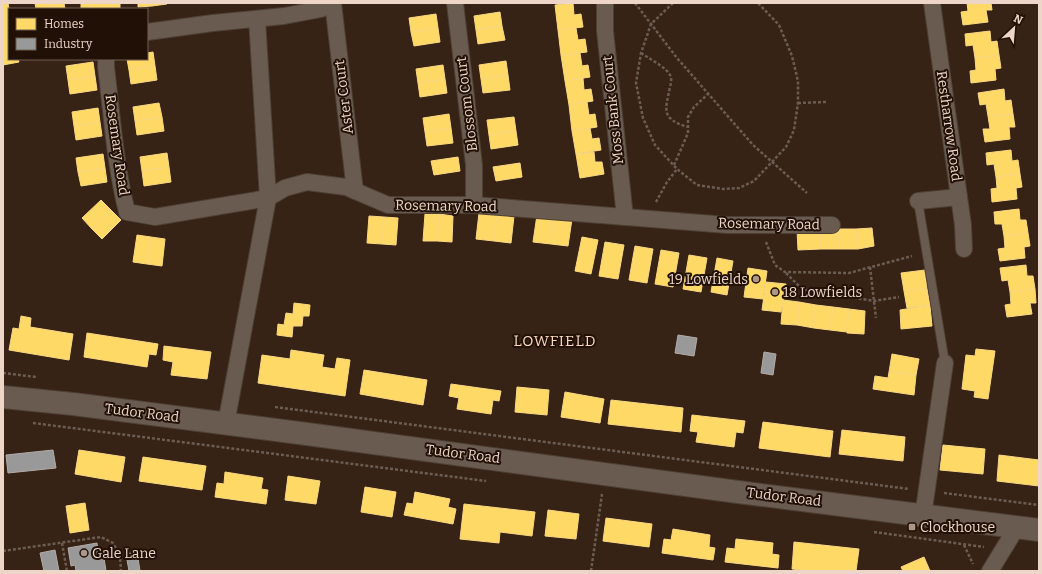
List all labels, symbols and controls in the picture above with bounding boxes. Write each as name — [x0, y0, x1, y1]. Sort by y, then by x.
legend — [8, 8, 148, 60]
north arrow — [994, 8, 1034, 48]
text: N — [1011, 12, 1025, 27]
text: Homes — [44, 17, 84, 31]
text: Industry — [44, 37, 93, 51]
street label: Moss Bank Court — [599, 55, 627, 165]
street label: Blossom Court — [453, 56, 481, 152]
street label: Aster Court — [331, 59, 357, 135]
street label: Restharrow Road — [933, 70, 965, 182]
street label: Rosemary Road — [101, 93, 133, 197]
street label: Rosemary Road — [395, 197, 497, 215]
street label: Rosemary Road — [718, 215, 820, 233]
place label: 19 Lowfields — [669, 271, 748, 288]
marker: 19 Lowfields — [751, 274, 761, 284]
place label: 18 Lowfields — [783, 284, 862, 301]
marker: 18 Lowfields — [770, 287, 780, 297]
district label: LOWFIELD — [514, 332, 596, 350]
street label: Tudor Road — [104, 400, 180, 426]
street label: Tudor Road — [425, 441, 501, 467]
street label: Tudor Road — [746, 484, 822, 510]
place label: Clockhouse — [920, 519, 995, 536]
marker: Clockhouse — [907, 522, 917, 532]
place label: Gale Lane — [92, 545, 156, 562]
marker: Gale Lane — [79, 548, 89, 558]

